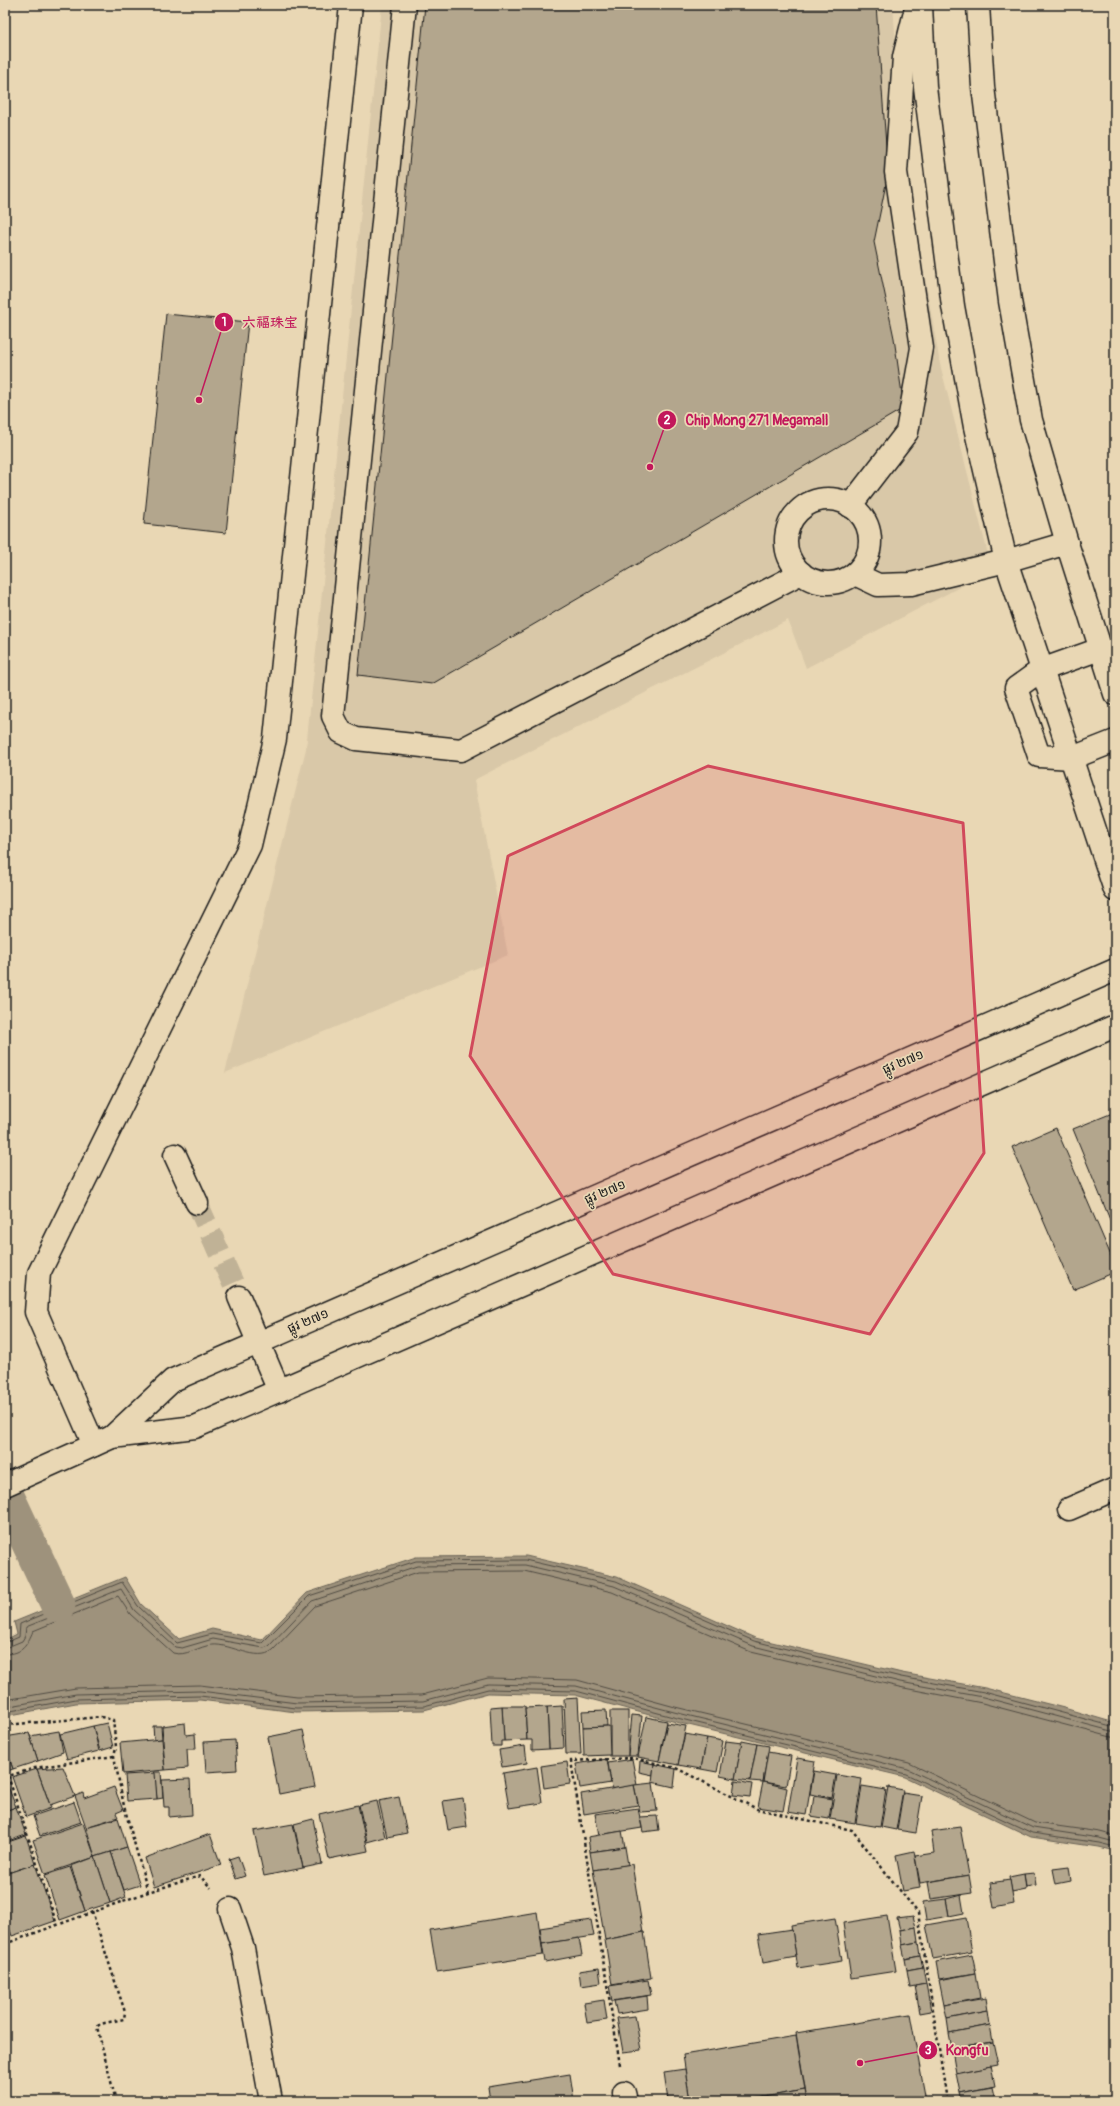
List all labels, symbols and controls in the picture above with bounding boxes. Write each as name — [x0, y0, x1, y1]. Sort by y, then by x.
callout: 六福珠宝 — [214, 309, 306, 335]
text: 六福珠宝 — [242, 314, 298, 331]
text: 1 — [222, 315, 226, 330]
callout: Chip Mong 271 Megamall — [657, 407, 836, 433]
text: Chip Mong 271 Megamall — [686, 412, 828, 429]
text: 2 — [664, 413, 671, 428]
street label: ផ្លូវ ២៧១ — [880, 1046, 927, 1080]
street label: ផ្លូវ ២៧១ — [582, 1176, 629, 1210]
street label: ផ្លូវ ២៧១ — [285, 1305, 332, 1339]
callout: Kongfu — [918, 2037, 997, 2063]
text: Kongfu — [946, 2042, 988, 2059]
text: 3 — [925, 2043, 932, 2058]

